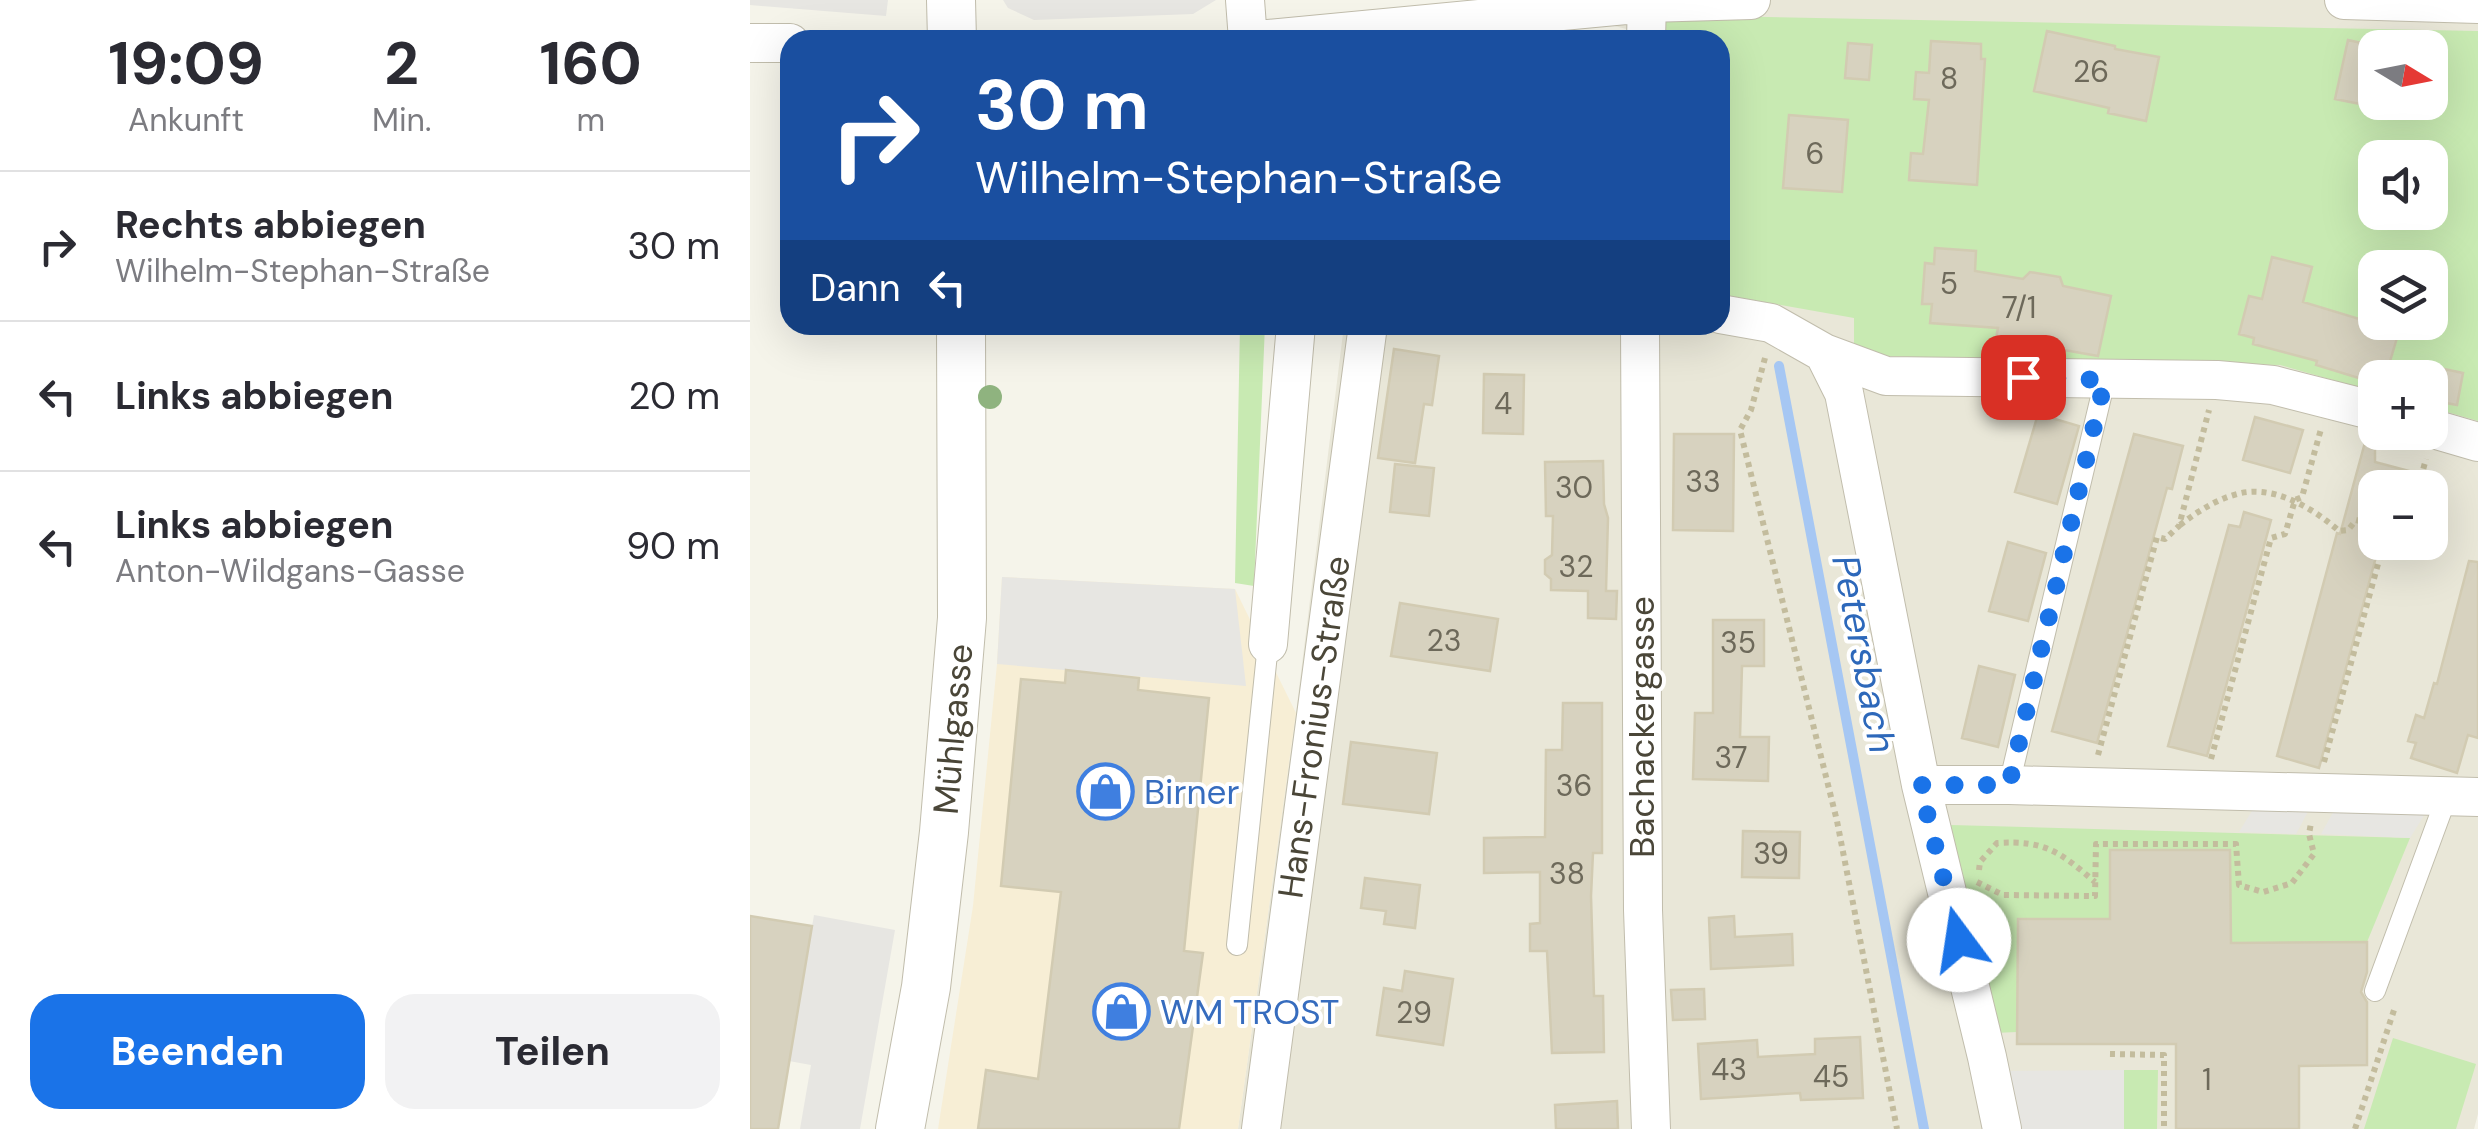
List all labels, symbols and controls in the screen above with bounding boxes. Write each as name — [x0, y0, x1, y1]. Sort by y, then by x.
text: 19:09 — [108, 24, 264, 103]
text: 2 — [384, 24, 419, 103]
text: 160 — [540, 24, 642, 103]
north arrow — [2358, 30, 2448, 120]
map controls — [2358, 30, 2448, 560]
house number: 26 — [2073, 52, 2109, 91]
house number: 8 — [1940, 59, 1958, 98]
text: 30 m — [975, 60, 1149, 151]
icon: right — [810, 70, 940, 200]
text: Ankunft — [128, 99, 244, 141]
text: Min. — [372, 99, 431, 141]
text: m — [576, 99, 605, 141]
house number: 6 — [1806, 134, 1824, 173]
button: sound — [2358, 140, 2448, 230]
text: Wilhelm-Stephan-Straße — [975, 148, 1502, 207]
text: Rechts abbiegen — [115, 200, 426, 250]
icon: right — [30, 219, 85, 274]
text: 30 m — [628, 221, 720, 271]
text: Wilhelm-Stephan-Straße — [115, 250, 490, 292]
button: layers — [2358, 250, 2448, 340]
icon: left — [920, 260, 975, 315]
text: Dann — [810, 263, 900, 313]
house number: 5 — [1940, 264, 1958, 303]
house number: 7/1 — [2002, 288, 2036, 327]
pin — [1981, 335, 2066, 420]
icon: arrive — [1996, 350, 2051, 405]
button: + — [2358, 360, 2448, 450]
icon: left — [30, 369, 85, 424]
text: Links abbiegen — [115, 371, 393, 421]
text: 20 m — [629, 371, 720, 421]
house number: 4 — [1494, 384, 1512, 423]
house number: 33 — [1685, 462, 1721, 501]
house number: 30 — [1555, 468, 1593, 507]
button: − — [2358, 470, 2448, 560]
text: Links abbiegen — [115, 500, 393, 550]
icon: left — [30, 519, 85, 574]
text: 90 m — [626, 521, 720, 571]
house number: 32 — [1558, 547, 1594, 586]
text: Anton-Wildgans-Gasse — [115, 550, 465, 592]
water label: Petersbach — [1820, 551, 1908, 757]
street label: Hans-Fronius-Straße — [1267, 553, 1361, 901]
street label: Bachackergasse — [1619, 596, 1665, 858]
house number: 23 — [1426, 621, 1462, 660]
house number: 35 — [1720, 623, 1756, 662]
street label: Mühlgasse — [923, 642, 983, 816]
house number: 37 — [1714, 738, 1748, 777]
shop icon: Birner — [1075, 762, 1135, 822]
house number: 36 — [1556, 766, 1592, 805]
place label: Birner — [1144, 769, 1239, 815]
house number: 39 — [1753, 834, 1789, 873]
house number: 38 — [1549, 854, 1585, 893]
position arrow — [1907, 888, 2011, 992]
shop icon: WM TROST — [1091, 982, 1151, 1042]
place label: WM TROST — [1160, 989, 1339, 1035]
house number: 29 — [1396, 993, 1432, 1032]
button: Beenden — [30, 994, 365, 1109]
button: Teilen — [385, 994, 720, 1109]
house number: 43 — [1711, 1050, 1747, 1089]
house number: 45 — [1813, 1057, 1849, 1096]
house number: 1 — [2202, 1060, 2212, 1099]

